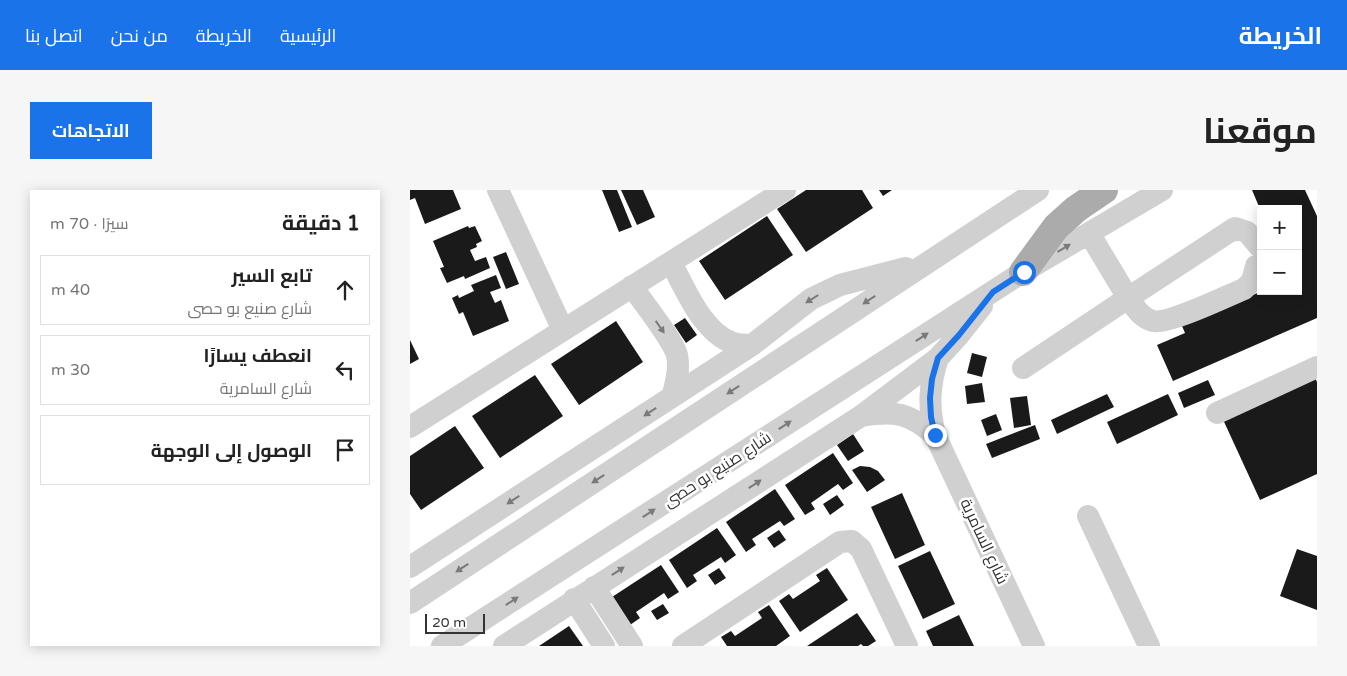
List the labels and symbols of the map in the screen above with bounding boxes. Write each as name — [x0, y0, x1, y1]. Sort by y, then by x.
one-way arrow — [1057, 243, 1070, 252]
route start — [1013, 261, 1036, 284]
one-way arrow — [805, 295, 818, 304]
one-way arrow — [862, 295, 876, 305]
one-way arrow — [655, 320, 665, 334]
one-way arrow — [916, 332, 929, 342]
one-way arrow — [727, 385, 740, 394]
one-way arrow — [643, 407, 656, 417]
one-way arrow — [779, 420, 792, 430]
route end — [924, 424, 947, 447]
street label: شارع صنيع بو حصى — [660, 428, 776, 513]
one-way arrow — [591, 474, 604, 484]
one-way arrow — [748, 479, 761, 488]
street label: شارع السامرية — [955, 495, 1013, 588]
one-way arrow — [507, 496, 520, 505]
one-way arrow — [642, 508, 655, 518]
one-way arrow — [455, 564, 469, 573]
one-way arrow — [611, 567, 625, 576]
one-way arrow — [505, 596, 519, 605]
scale bar — [425, 611, 485, 634]

